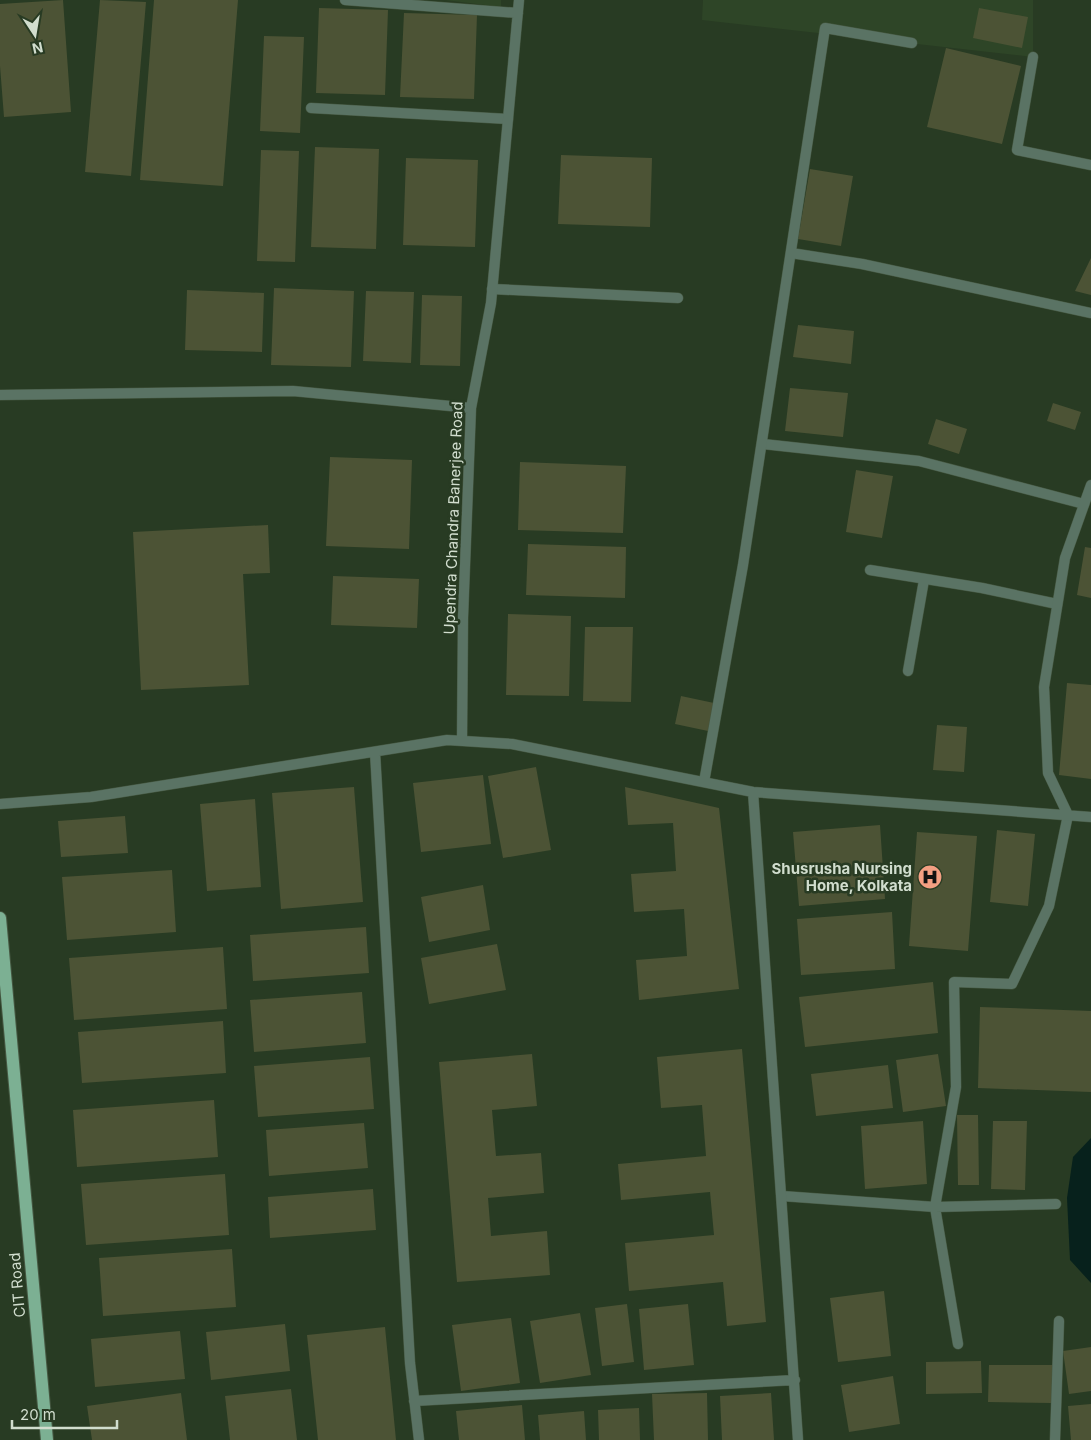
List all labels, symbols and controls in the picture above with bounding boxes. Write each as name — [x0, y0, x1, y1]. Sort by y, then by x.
north arrow — [10, 10, 60, 60]
text: N — [31, 39, 45, 58]
street label: Upendra Chandra Banerjee Road — [439, 401, 467, 635]
place label: Shusrusha Nursing Home, Kolkata — [771, 859, 912, 895]
hospital icon: Shusrusha Nursing Home, Kolkata — [917, 864, 943, 890]
street label: CIT Road — [5, 1252, 29, 1318]
scale bar — [12, 1398, 118, 1430]
text: 20 m — [20, 1405, 56, 1424]

